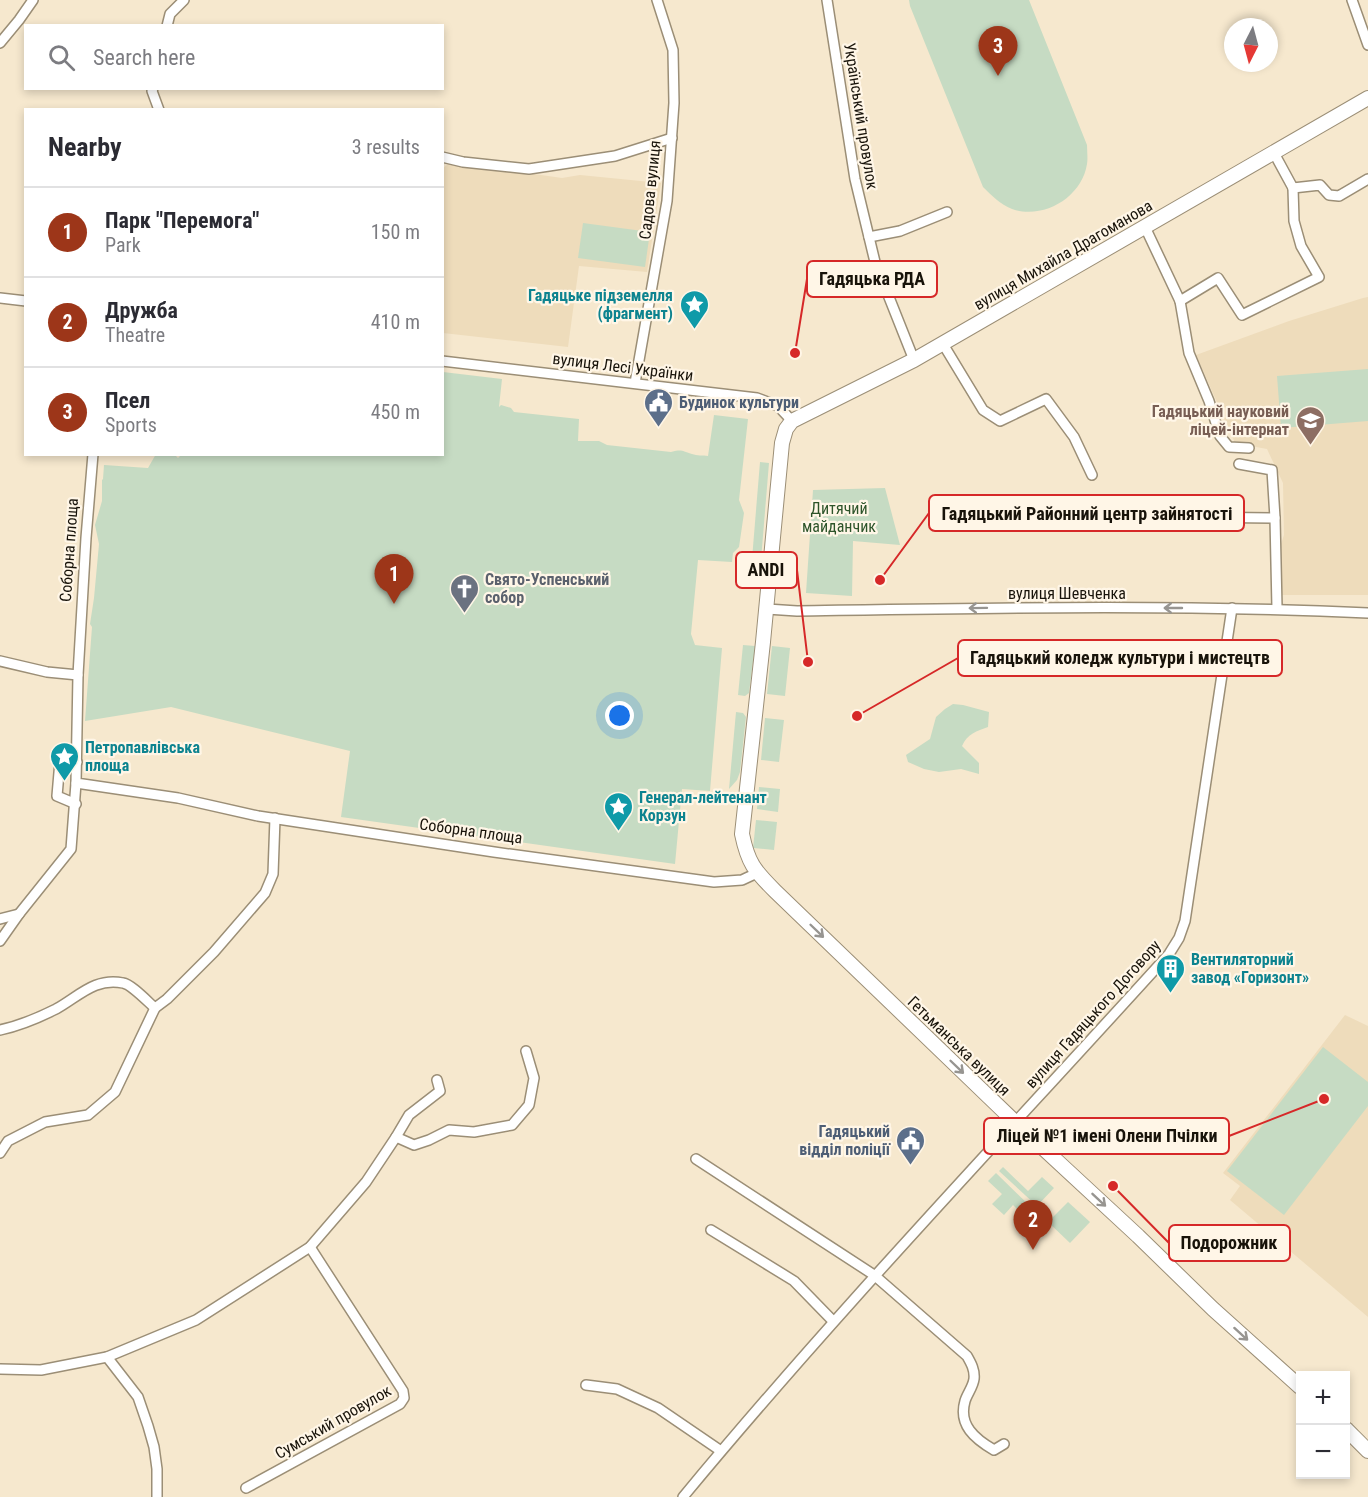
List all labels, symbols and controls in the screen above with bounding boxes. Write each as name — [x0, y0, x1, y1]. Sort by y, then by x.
north arrow — [1224, 18, 1278, 72]
search box — [24, 24, 444, 90]
pin: 3 — [978, 26, 1018, 76]
icon: search — [45, 41, 78, 74]
street label: Український провулок — [840, 41, 882, 191]
text: Search here — [93, 45, 195, 70]
text: Nearby — [48, 132, 122, 162]
text: 3 results — [352, 135, 420, 159]
street label: Садова вулиця — [635, 139, 665, 241]
street label: вулиця Михайла Драгоманова — [970, 196, 1156, 314]
text: Парк "Перемога" — [105, 208, 259, 233]
text: 1 — [62, 220, 73, 244]
text: 150 m — [371, 220, 420, 244]
text: Park — [105, 233, 141, 257]
callout: Гадяцька РДА — [807, 261, 937, 297]
text: Гадяцька РДА — [819, 268, 925, 289]
place label: Гадяцьке підземелля (фрагмент) — [528, 286, 673, 323]
place icon: Гадяцьке підземелля (фрагмент) — [678, 288, 710, 330]
text: Дружба — [105, 298, 178, 323]
text: 2 — [62, 310, 73, 334]
text: 410 m — [371, 310, 420, 334]
text: Theatre — [105, 323, 165, 347]
street label: вулиця Лесі Українки — [552, 349, 694, 385]
public building icon: Будинок культури — [642, 386, 674, 428]
text: Псел — [105, 388, 150, 413]
place label: Будинок культури — [679, 393, 799, 412]
text: 3 — [62, 400, 73, 424]
text: 450 m — [371, 400, 420, 424]
place label: Гадяцький науковий ліцей-інтернат — [1152, 402, 1289, 439]
school or university icon: Гадяцький науковий ліцей-інтернат — [1294, 404, 1326, 446]
text: Sports — [105, 413, 157, 437]
callout: Гадяцький Районний центр зайнятості — [929, 495, 1244, 531]
street label: Соборна площа — [56, 498, 82, 602]
park label: Дитячий майданчик — [802, 499, 876, 536]
text: Гадяцький Районний центр зайнятості — [941, 503, 1233, 524]
callout: ANDI — [736, 552, 797, 588]
pin: 1 — [374, 554, 414, 604]
text: ANDI — [748, 559, 784, 580]
place label: Свято-Успенський собор — [485, 570, 609, 607]
church icon: Свято-Успенський собор — [448, 572, 480, 614]
street label: вулиця Шевченка — [1008, 584, 1126, 603]
one-way arrow — [1164, 602, 1184, 614]
one-way arrow — [969, 603, 989, 614]
callout: Гадяцький коледж культури і мистецтв — [958, 640, 1282, 676]
text: Гадяцький коледж культури і мистецтв — [970, 647, 1270, 668]
your location — [605, 701, 634, 730]
place label: Петропавлівська площа — [85, 738, 200, 775]
place icon: Петропавлівська площа — [48, 740, 80, 782]
place label: Генерал-лейтенант Корзун — [639, 788, 767, 825]
place icon: Генерал-лейтенант Корзун — [602, 790, 634, 832]
street label: Соборна площа — [418, 814, 524, 848]
one-way arrow — [809, 924, 824, 939]
street label: вулиця Гадяцького Договору — [1021, 936, 1165, 1092]
place label: Вентиляторний завод «Горизонт» — [1191, 950, 1309, 987]
building icon: Вентиляторний завод «Горизонт» — [1154, 952, 1186, 994]
street label: Гетьманська вулиця — [904, 992, 1014, 1100]
one-way arrow — [949, 1060, 964, 1074]
callout: Ліцей №1 імені Олени Пчілки — [984, 1118, 1229, 1154]
place label: Гадяцький відділ поліції — [799, 1122, 892, 1159]
public building icon: Гадяцький відділ поліції — [895, 1124, 927, 1166]
text: Ліцей №1 імені Олени Пчілки — [997, 1125, 1217, 1146]
one-way arrow — [1092, 1193, 1107, 1207]
pin: 2 — [1014, 1200, 1052, 1250]
callout: Подорожник — [1169, 1225, 1290, 1261]
text: Подорожник — [1181, 1232, 1277, 1253]
one-way arrow — [1233, 1327, 1248, 1341]
map controls — [1296, 1371, 1350, 1479]
button: + — [1296, 1371, 1350, 1425]
street label: Сумський провулок — [272, 1381, 395, 1463]
button: − — [1296, 1425, 1350, 1479]

